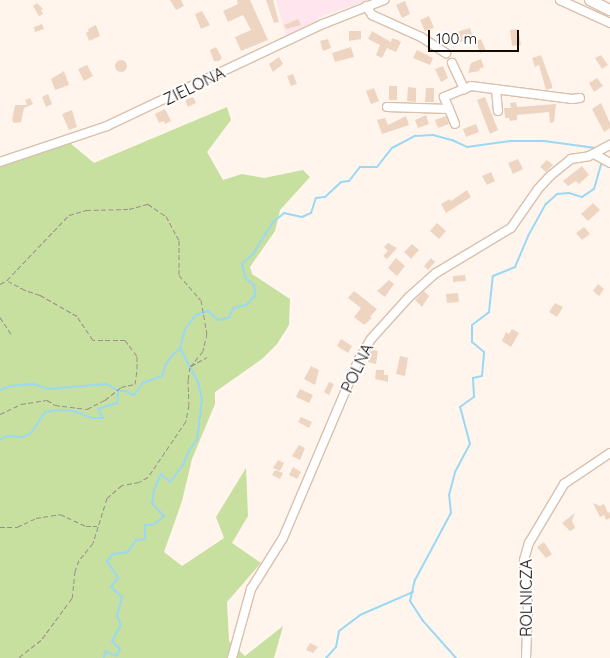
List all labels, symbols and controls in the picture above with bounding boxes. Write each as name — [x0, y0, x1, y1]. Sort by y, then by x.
scale bar — [430, 20, 521, 52]
text: 100 m — [436, 29, 477, 48]
street label: ZIELONA — [160, 63, 228, 109]
street label: POLNA — [337, 340, 377, 396]
street label: ROLNICZA — [516, 559, 536, 637]

